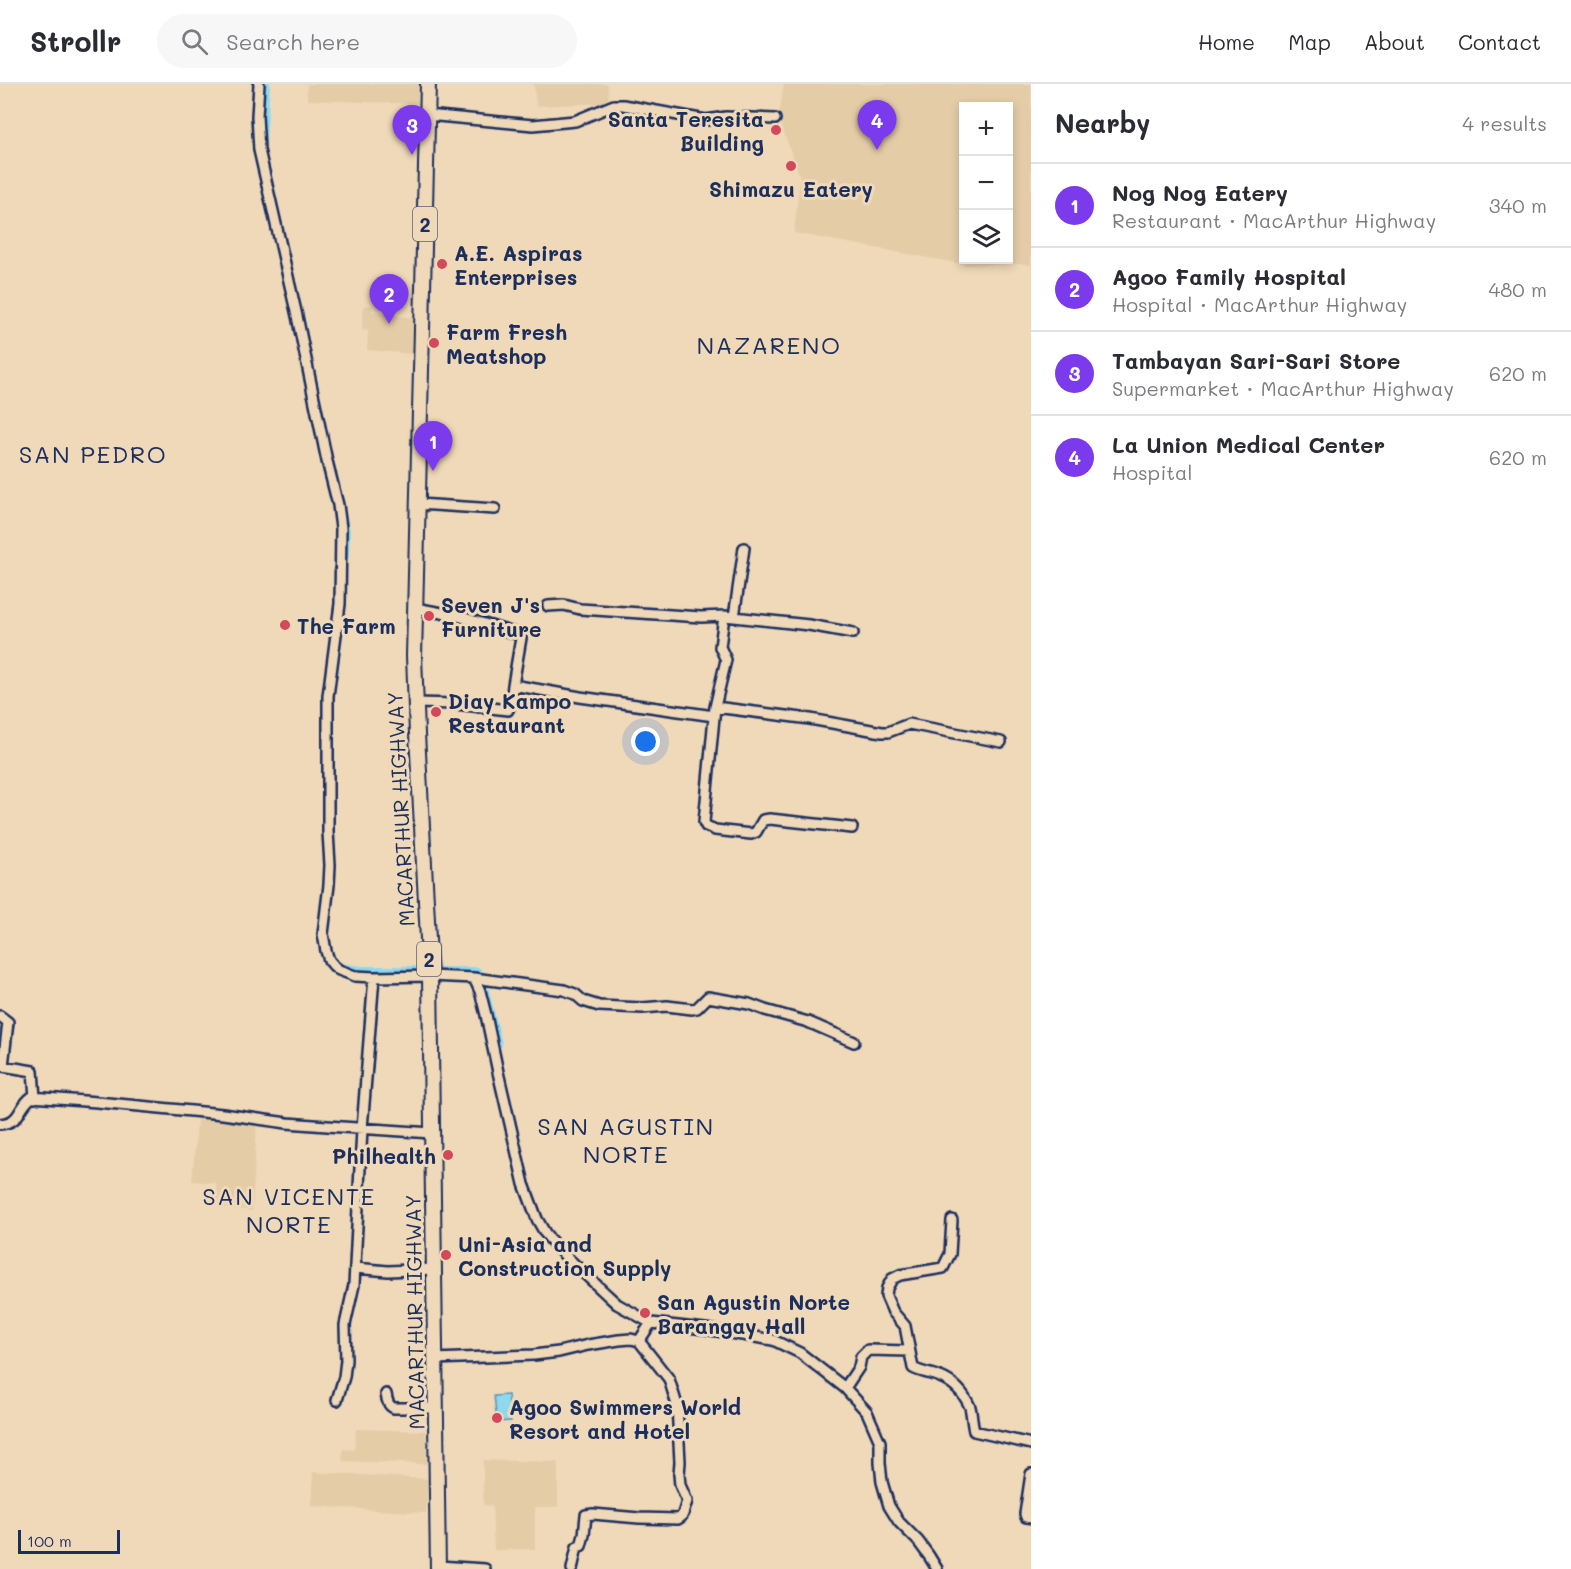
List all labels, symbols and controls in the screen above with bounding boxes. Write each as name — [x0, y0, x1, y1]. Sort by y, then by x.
search box — [157, 14, 577, 68]
text: Strollr — [30, 23, 121, 59]
icon: search — [178, 25, 211, 58]
text: Search here — [226, 27, 360, 56]
text: Home — [1198, 28, 1255, 55]
text: Map — [1288, 28, 1331, 55]
text: About — [1364, 28, 1425, 55]
text: Contact — [1458, 28, 1541, 55]
pin: 4 — [858, 100, 896, 150]
map controls — [959, 102, 1013, 264]
button: + — [959, 102, 1013, 156]
place label: Santa Teresita Building — [608, 105, 764, 156]
pin: 3 — [392, 106, 432, 155]
text: Nearby — [1055, 106, 1150, 140]
text: 4 results — [1462, 110, 1547, 136]
marker: Santa Teresita Building — [769, 123, 783, 137]
button: − — [959, 156, 1013, 210]
marker: Shimazu Eatery — [784, 159, 798, 173]
place label: Shimazu Eatery — [709, 175, 873, 203]
text: Nog Nog Eatery — [1112, 178, 1288, 207]
text: 1 — [1070, 192, 1079, 218]
text: 340 m — [1489, 192, 1547, 218]
road number: 2 — [413, 207, 437, 241]
text: Restaurant · MacArthur Highway — [1112, 207, 1436, 233]
button: layers — [959, 210, 1013, 264]
place label: A.E. Aspiras Enterprises — [454, 239, 583, 290]
marker: A.E. Aspiras Enterprises — [435, 257, 449, 271]
text: Agoo Family Hospital — [1112, 262, 1346, 291]
pin: 2 — [370, 274, 408, 324]
text: 2 — [1069, 276, 1080, 302]
text: 480 m — [1488, 276, 1547, 302]
text: Hospital · MacArthur Highway — [1112, 291, 1407, 317]
place label: Farm Fresh Meatshop — [446, 318, 567, 369]
district label: NAZARENO — [697, 329, 841, 360]
marker: Farm Fresh Meatshop — [427, 336, 441, 350]
text: Tambayan Sari-Sari Store — [1112, 346, 1401, 375]
text: 3 — [1069, 360, 1081, 386]
text: 620 m — [1489, 360, 1547, 386]
text: Supermarket · MacArthur Highway — [1112, 375, 1454, 401]
pin: 1 — [414, 422, 452, 471]
text: La Union Medical Center — [1112, 430, 1385, 459]
district label: SAN PEDRO — [19, 438, 167, 469]
text: 4 — [1068, 444, 1081, 470]
text: 620 m — [1489, 444, 1547, 470]
text: Hospital — [1112, 459, 1193, 485]
place label: Seven J's Furniture — [441, 591, 541, 642]
marker: Seven J's Furniture — [422, 609, 436, 623]
place label: The Farm — [297, 612, 396, 639]
marker: The Farm — [278, 618, 292, 632]
place label: Diay Kampo Restaurant — [448, 687, 572, 738]
street label: MACARTHUR HIGHWAY — [380, 691, 420, 927]
marker: Diay Kampo Restaurant — [429, 705, 443, 719]
your location — [631, 727, 660, 756]
road number: 2 — [417, 942, 441, 976]
district label: SAN AGUSTIN NORTE — [537, 1110, 715, 1169]
place label: Philhealth — [332, 1142, 436, 1169]
marker: Philhealth — [441, 1148, 455, 1162]
district label: SAN VICENTE NORTE — [202, 1180, 376, 1239]
street label: MACARTHUR HIGHWAY — [398, 1194, 430, 1430]
place label: Uni-Asia and Construction Supply — [458, 1230, 671, 1282]
marker: Uni-Asia and Construction Supply — [439, 1248, 453, 1262]
place label: San Agustin Norte Barangay Hall — [657, 1288, 850, 1340]
marker: San Agustin Norte Barangay Hall — [638, 1306, 652, 1320]
place label: Agoo Swimmers World Resort and Hotel — [509, 1393, 741, 1444]
marker: Agoo Swimmers World Resort and Hotel — [490, 1411, 504, 1425]
scale bar — [18, 1527, 120, 1554]
text: 100 m — [27, 1530, 72, 1551]

